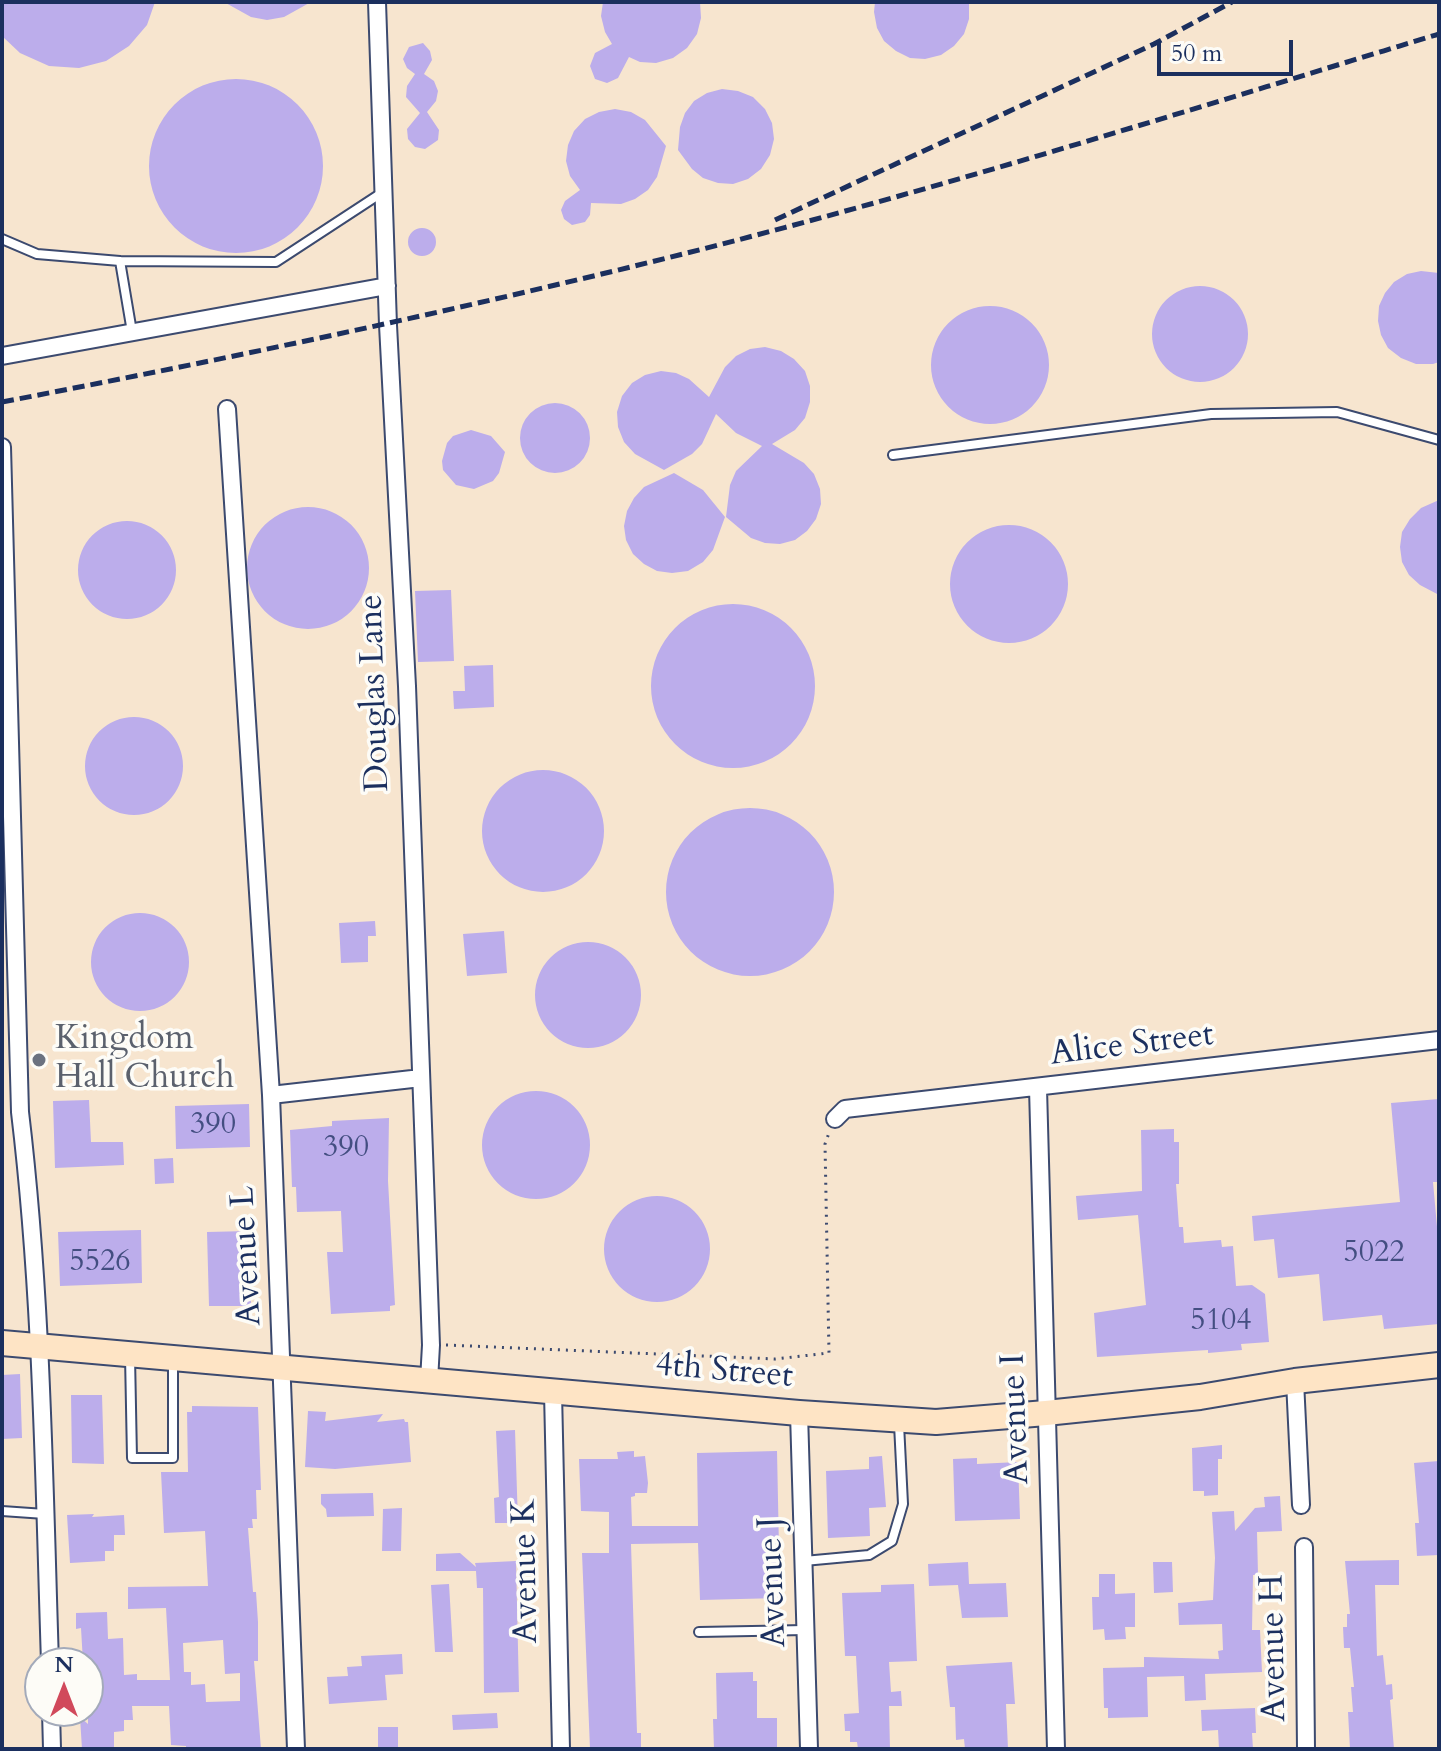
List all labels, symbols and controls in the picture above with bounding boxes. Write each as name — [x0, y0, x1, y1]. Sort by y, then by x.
scale bar — [1161, 24, 1297, 74]
text: 50 m — [1171, 37, 1222, 70]
street label: Douglas Lane — [352, 594, 400, 792]
street label: Alice Street — [1048, 1016, 1216, 1076]
place label: Kingdom Hall Church — [55, 1020, 234, 1100]
marker: Kingdom Hall Church — [30, 1051, 48, 1069]
house number: 390 — [190, 1108, 236, 1144]
house number: 390 — [323, 1131, 369, 1167]
street label: Avenue L — [224, 1185, 272, 1327]
house number: 5022 — [1343, 1236, 1405, 1272]
house number: 5526 — [69, 1245, 131, 1281]
house number: 5104 — [1190, 1304, 1252, 1340]
street label: 4th Street — [654, 1346, 794, 1398]
street label: Avenue I — [994, 1353, 1040, 1485]
street label: Avenue K — [505, 1498, 549, 1644]
street label: Avenue J — [751, 1516, 797, 1648]
street label: Avenue H — [1253, 1574, 1297, 1722]
north arrow — [24, 1647, 104, 1727]
text: N — [54, 1650, 74, 1680]

